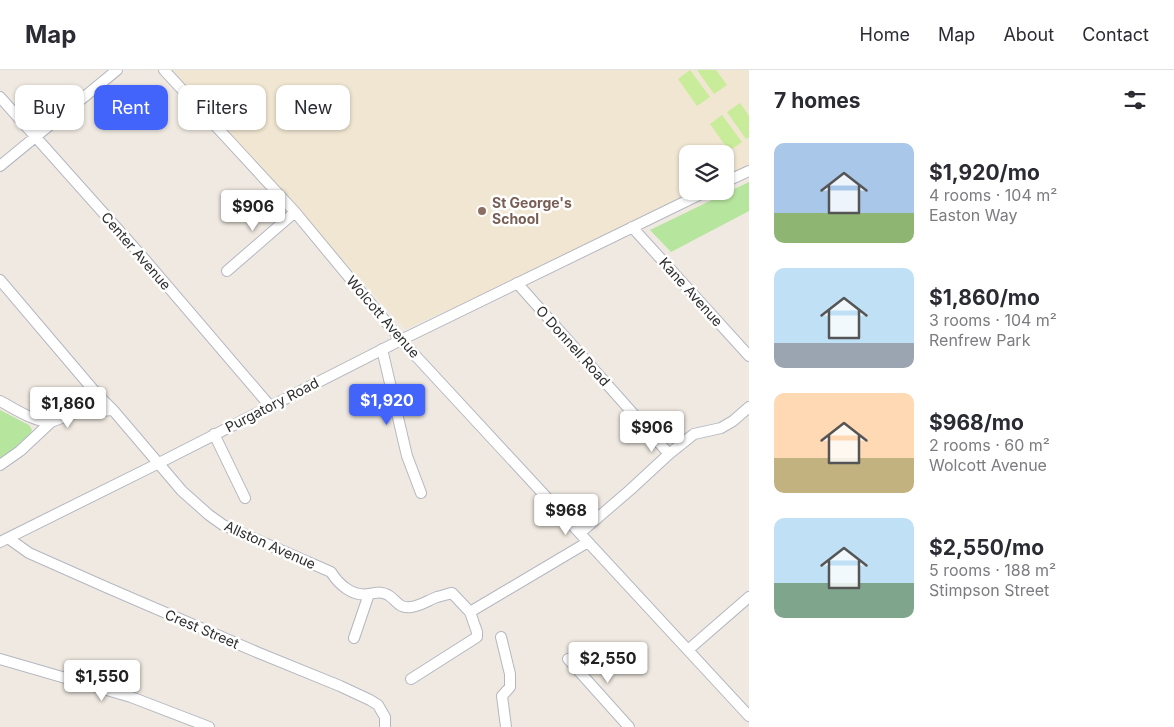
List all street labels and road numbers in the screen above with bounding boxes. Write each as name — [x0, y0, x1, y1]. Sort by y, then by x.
street label: Center Avenue — [98, 208, 175, 293]
street label: Kane Avenue — [656, 254, 727, 330]
street label: Wolcott Avenue — [343, 272, 424, 361]
street label: O Donnell Road — [533, 302, 614, 389]
street label: Purgatory Road — [222, 374, 321, 435]
street label: Allston Avenue — [222, 517, 318, 572]
street label: Crest Street — [163, 605, 242, 652]

